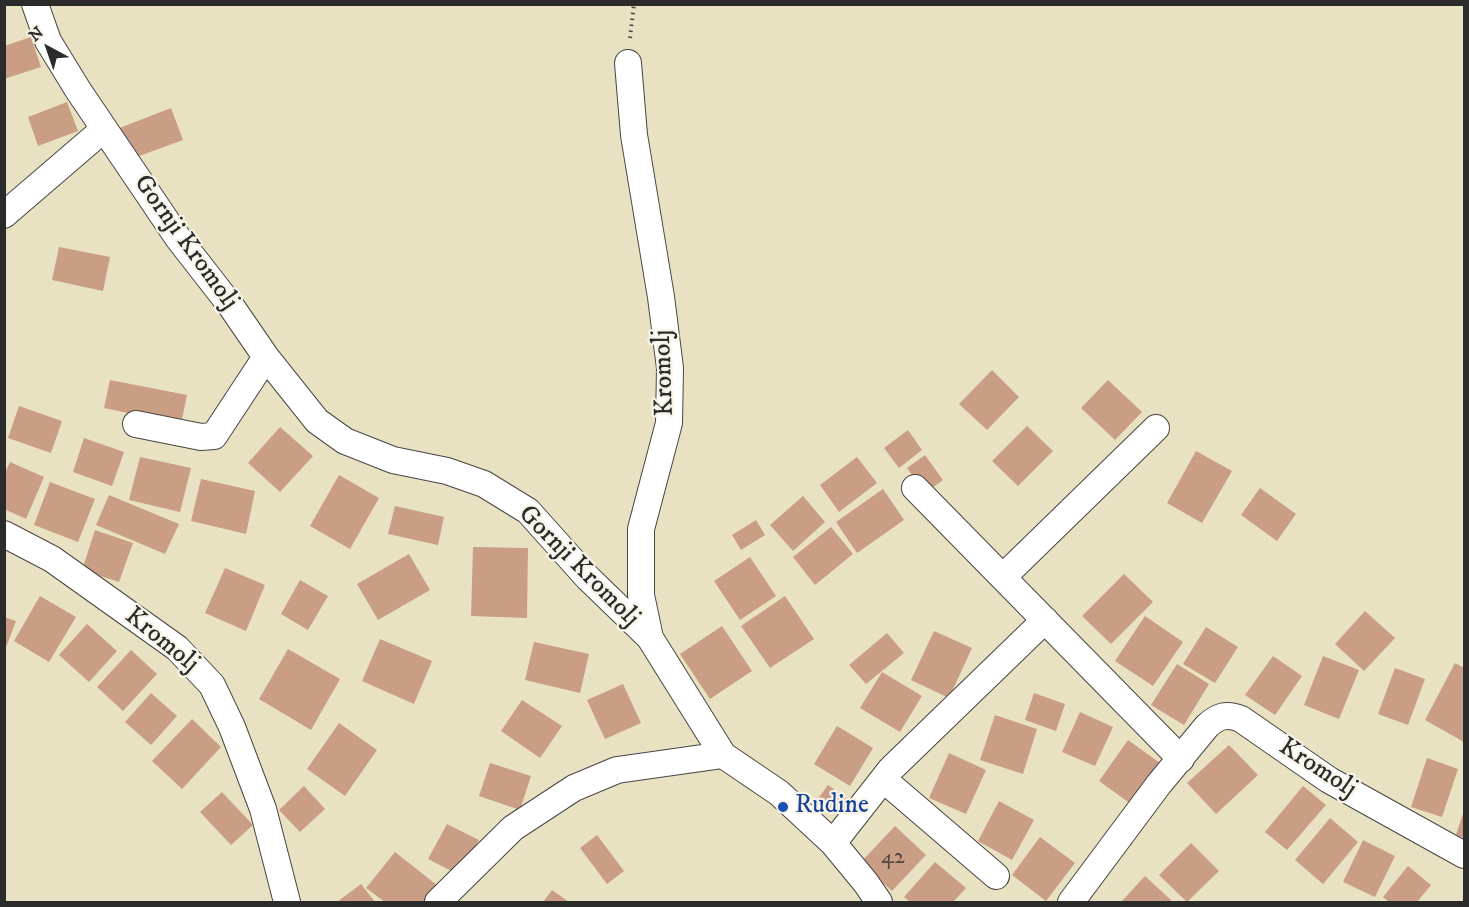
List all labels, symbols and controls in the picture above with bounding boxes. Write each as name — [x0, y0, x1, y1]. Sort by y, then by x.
north arrow — [18, 18, 78, 78]
text: N — [25, 22, 48, 46]
street label: Gornji Kromolj — [126, 169, 244, 317]
street label: Kromolj — [648, 329, 682, 417]
street label: Gornji Kromolj — [511, 500, 645, 634]
street label: Kromolj — [118, 602, 204, 680]
street label: Kromolj — [1272, 732, 1362, 806]
place label: Rudine — [795, 791, 869, 823]
marker: Rudine — [776, 800, 790, 814]
house number: 42 — [881, 845, 905, 871]

